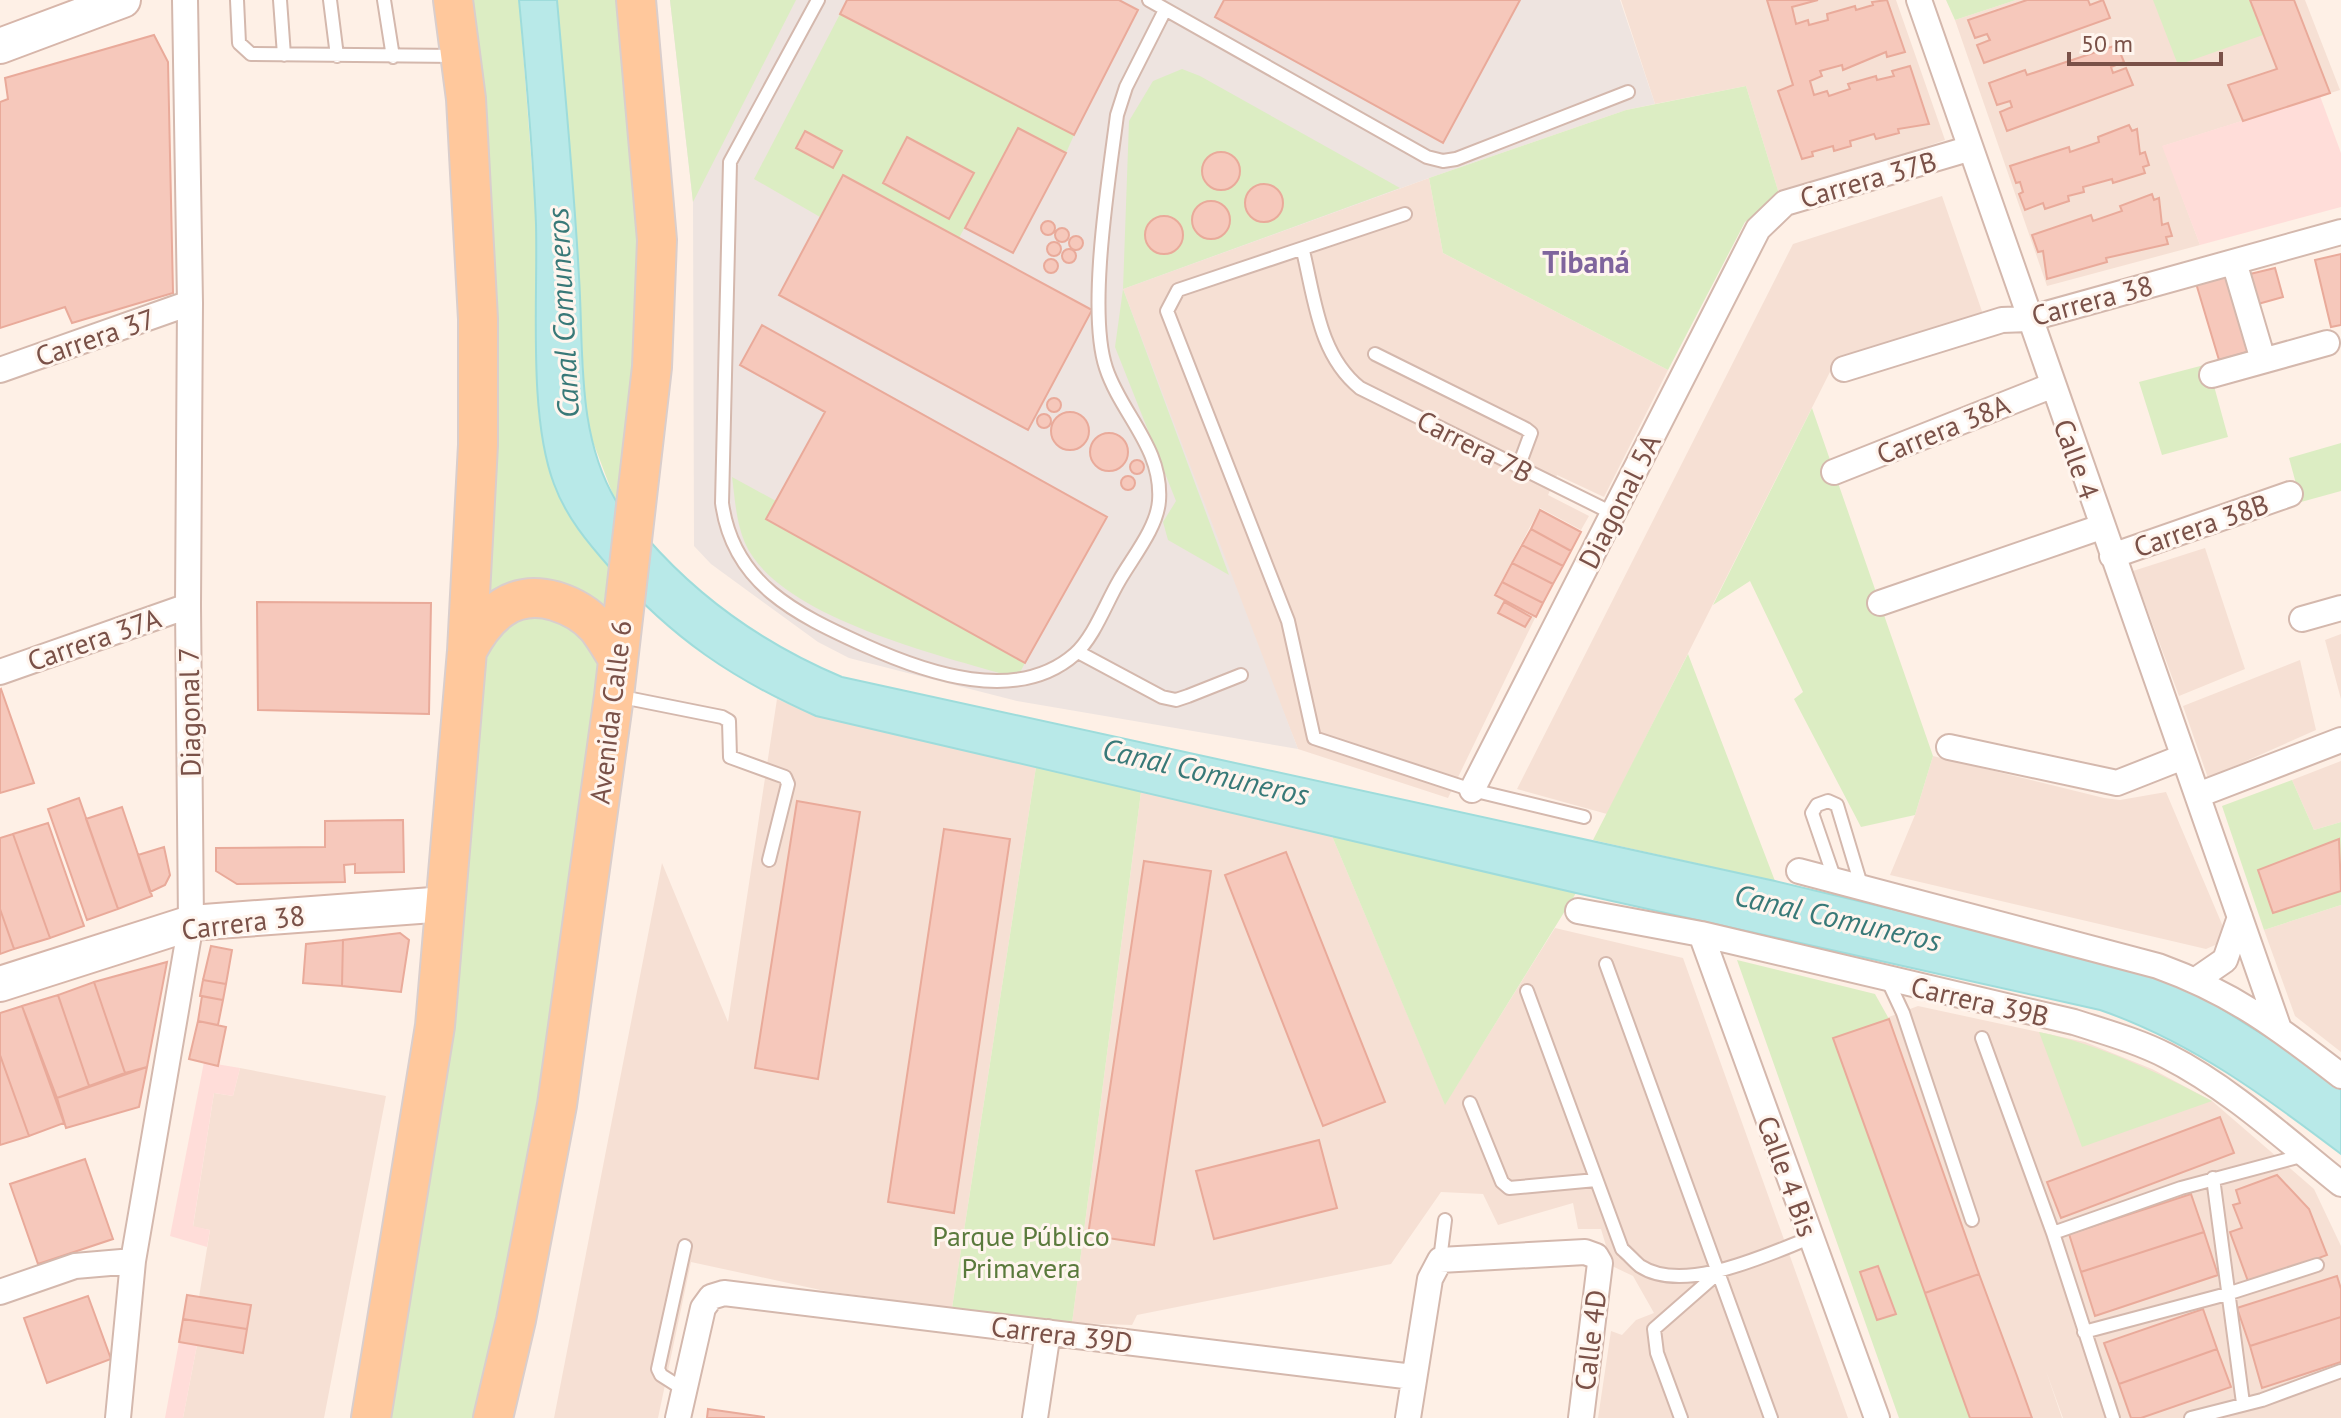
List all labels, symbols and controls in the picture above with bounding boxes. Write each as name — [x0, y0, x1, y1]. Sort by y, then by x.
scale bar — [2069, 16, 2221, 66]
text: 50 m — [2081, 28, 2133, 59]
street label: Carrera 37B — [1795, 142, 1941, 216]
water label: Canal Comuneros — [537, 207, 587, 419]
district label: Tibaná — [1542, 242, 1630, 281]
street label: Carrera 38 — [2027, 266, 2157, 334]
street label: Carrera 37 — [30, 299, 160, 375]
street label: Carrera 38A — [1871, 385, 2016, 472]
street label: Carrera 7B — [1411, 401, 1539, 491]
street label: Calle 4 — [2045, 414, 2109, 504]
street label: Diagonal 5A — [1569, 427, 1669, 575]
street label: Carrera 38B — [2129, 485, 2273, 565]
street label: Carrera 37A — [22, 599, 166, 679]
street label: Avenida Calle 6 — [580, 618, 640, 806]
street label: Diagonal 7 — [169, 647, 209, 777]
water label: Canal Comuneros — [1099, 728, 1313, 814]
water label: Canal Comuneros — [1731, 874, 1945, 960]
street label: Carrera 38 — [179, 896, 307, 948]
street label: Carrera 39B — [1907, 967, 2053, 1035]
street label: Calle 4 Bis — [1749, 1111, 1827, 1241]
park label: Parque Público Primavera — [932, 1217, 1110, 1286]
street label: Calle 4D — [1565, 1288, 1615, 1392]
street label: Carrera 39D — [989, 1307, 1135, 1361]

